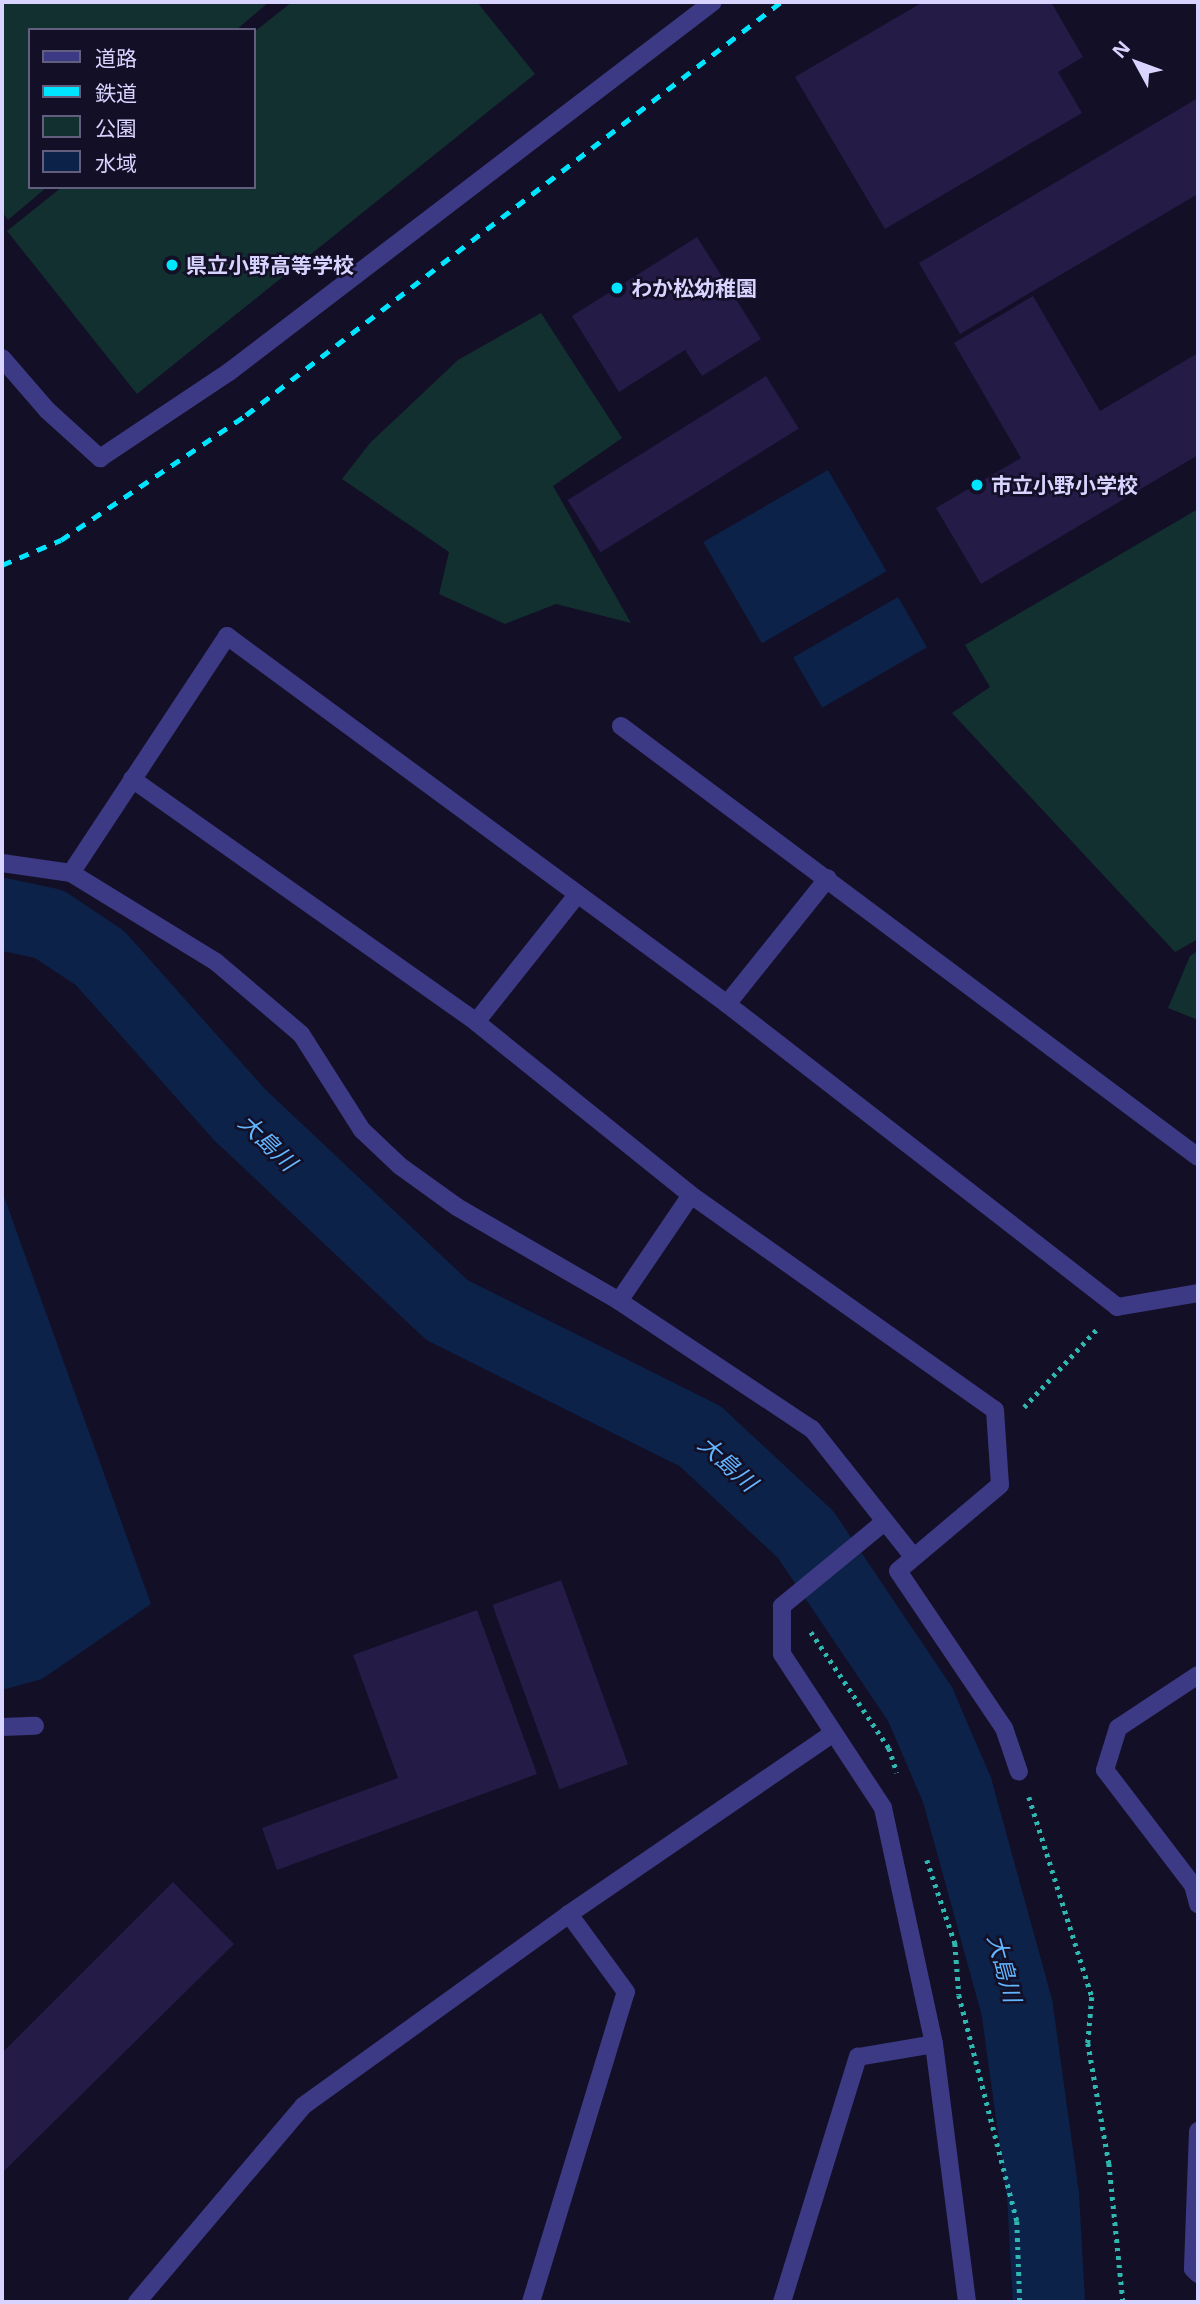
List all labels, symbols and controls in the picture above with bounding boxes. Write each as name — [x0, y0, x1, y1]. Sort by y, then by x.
legend — [28, 28, 256, 189]
north arrow — [1102, 28, 1172, 98]
text: N — [1106, 35, 1136, 64]
text: 道路 — [95, 44, 137, 72]
text: 鉄道 — [95, 79, 137, 107]
text: 公園 — [95, 114, 137, 142]
text: 水域 — [95, 149, 137, 177]
place label: 県立小野高等学校 — [186, 252, 354, 278]
marker: 県立小野高等学校 — [164, 257, 180, 273]
place label: わか松幼稚園 — [631, 275, 757, 301]
marker: わか松幼稚園 — [609, 280, 625, 296]
place label: 市立小野小学校 — [991, 472, 1138, 498]
marker: 市立小野小学校 — [969, 477, 985, 493]
water label: 大島川 — [234, 1108, 302, 1176]
water label: 大島川 — [693, 1430, 763, 1496]
water label: 大島川 — [983, 1931, 1027, 2005]

